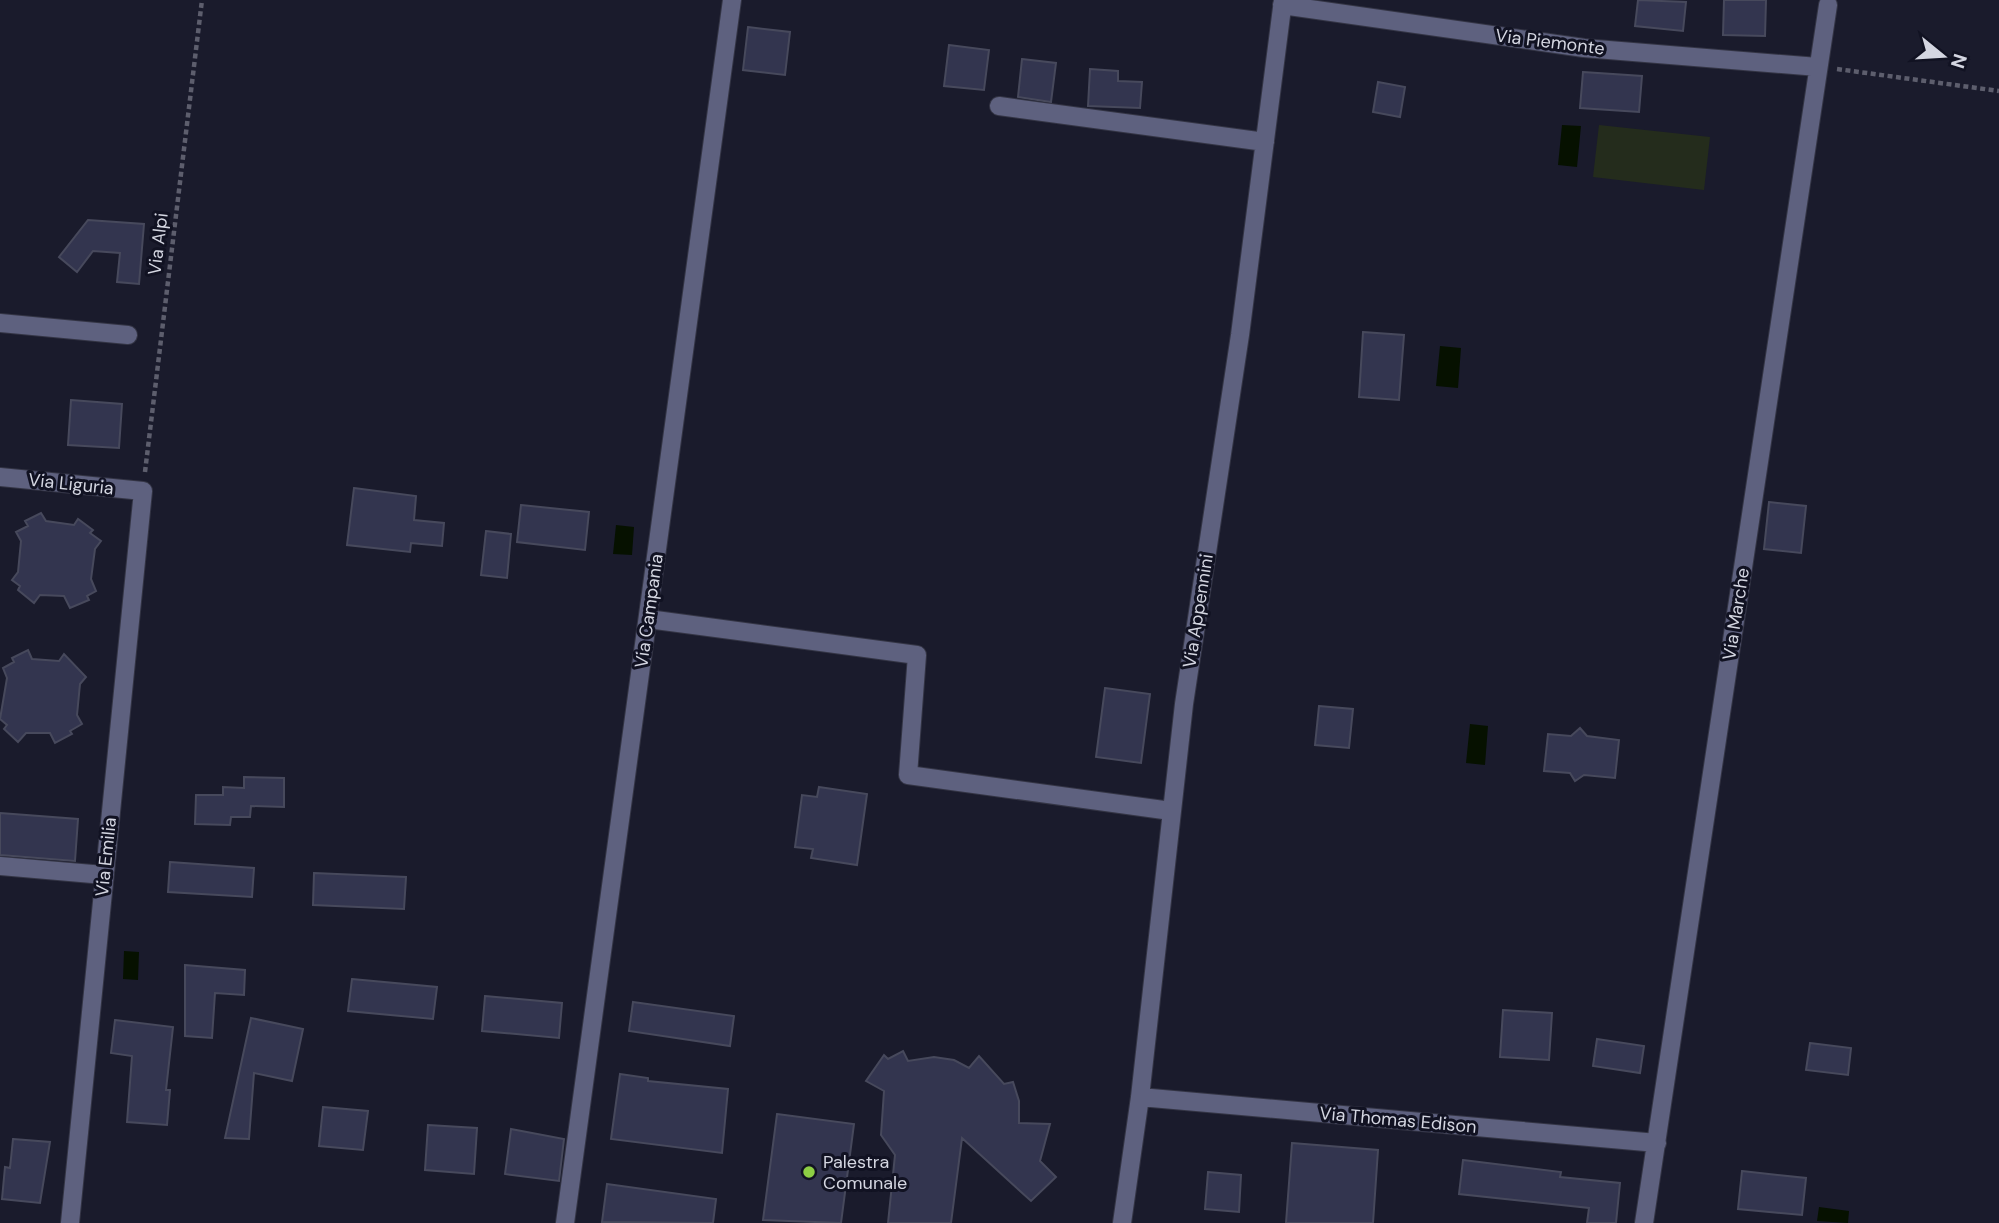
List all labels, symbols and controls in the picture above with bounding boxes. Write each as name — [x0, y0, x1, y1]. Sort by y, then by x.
north arrow — [1908, 21, 1978, 91]
street label: Via Piemonte — [1494, 23, 1606, 61]
text: N — [1945, 51, 1973, 72]
street label: Via Alpi — [142, 212, 174, 276]
street label: Via Liguria — [27, 468, 115, 500]
street label: Via Campania — [629, 552, 669, 670]
street label: Via Appennini — [1177, 552, 1219, 670]
street label: Via Marche — [1717, 566, 1755, 662]
street label: Via Emilia — [90, 816, 122, 898]
street label: Via Thomas Edison — [1318, 1101, 1478, 1139]
place label: Palestra Comunale — [823, 1150, 907, 1195]
marker: Palestra Comunale — [801, 1164, 817, 1180]

